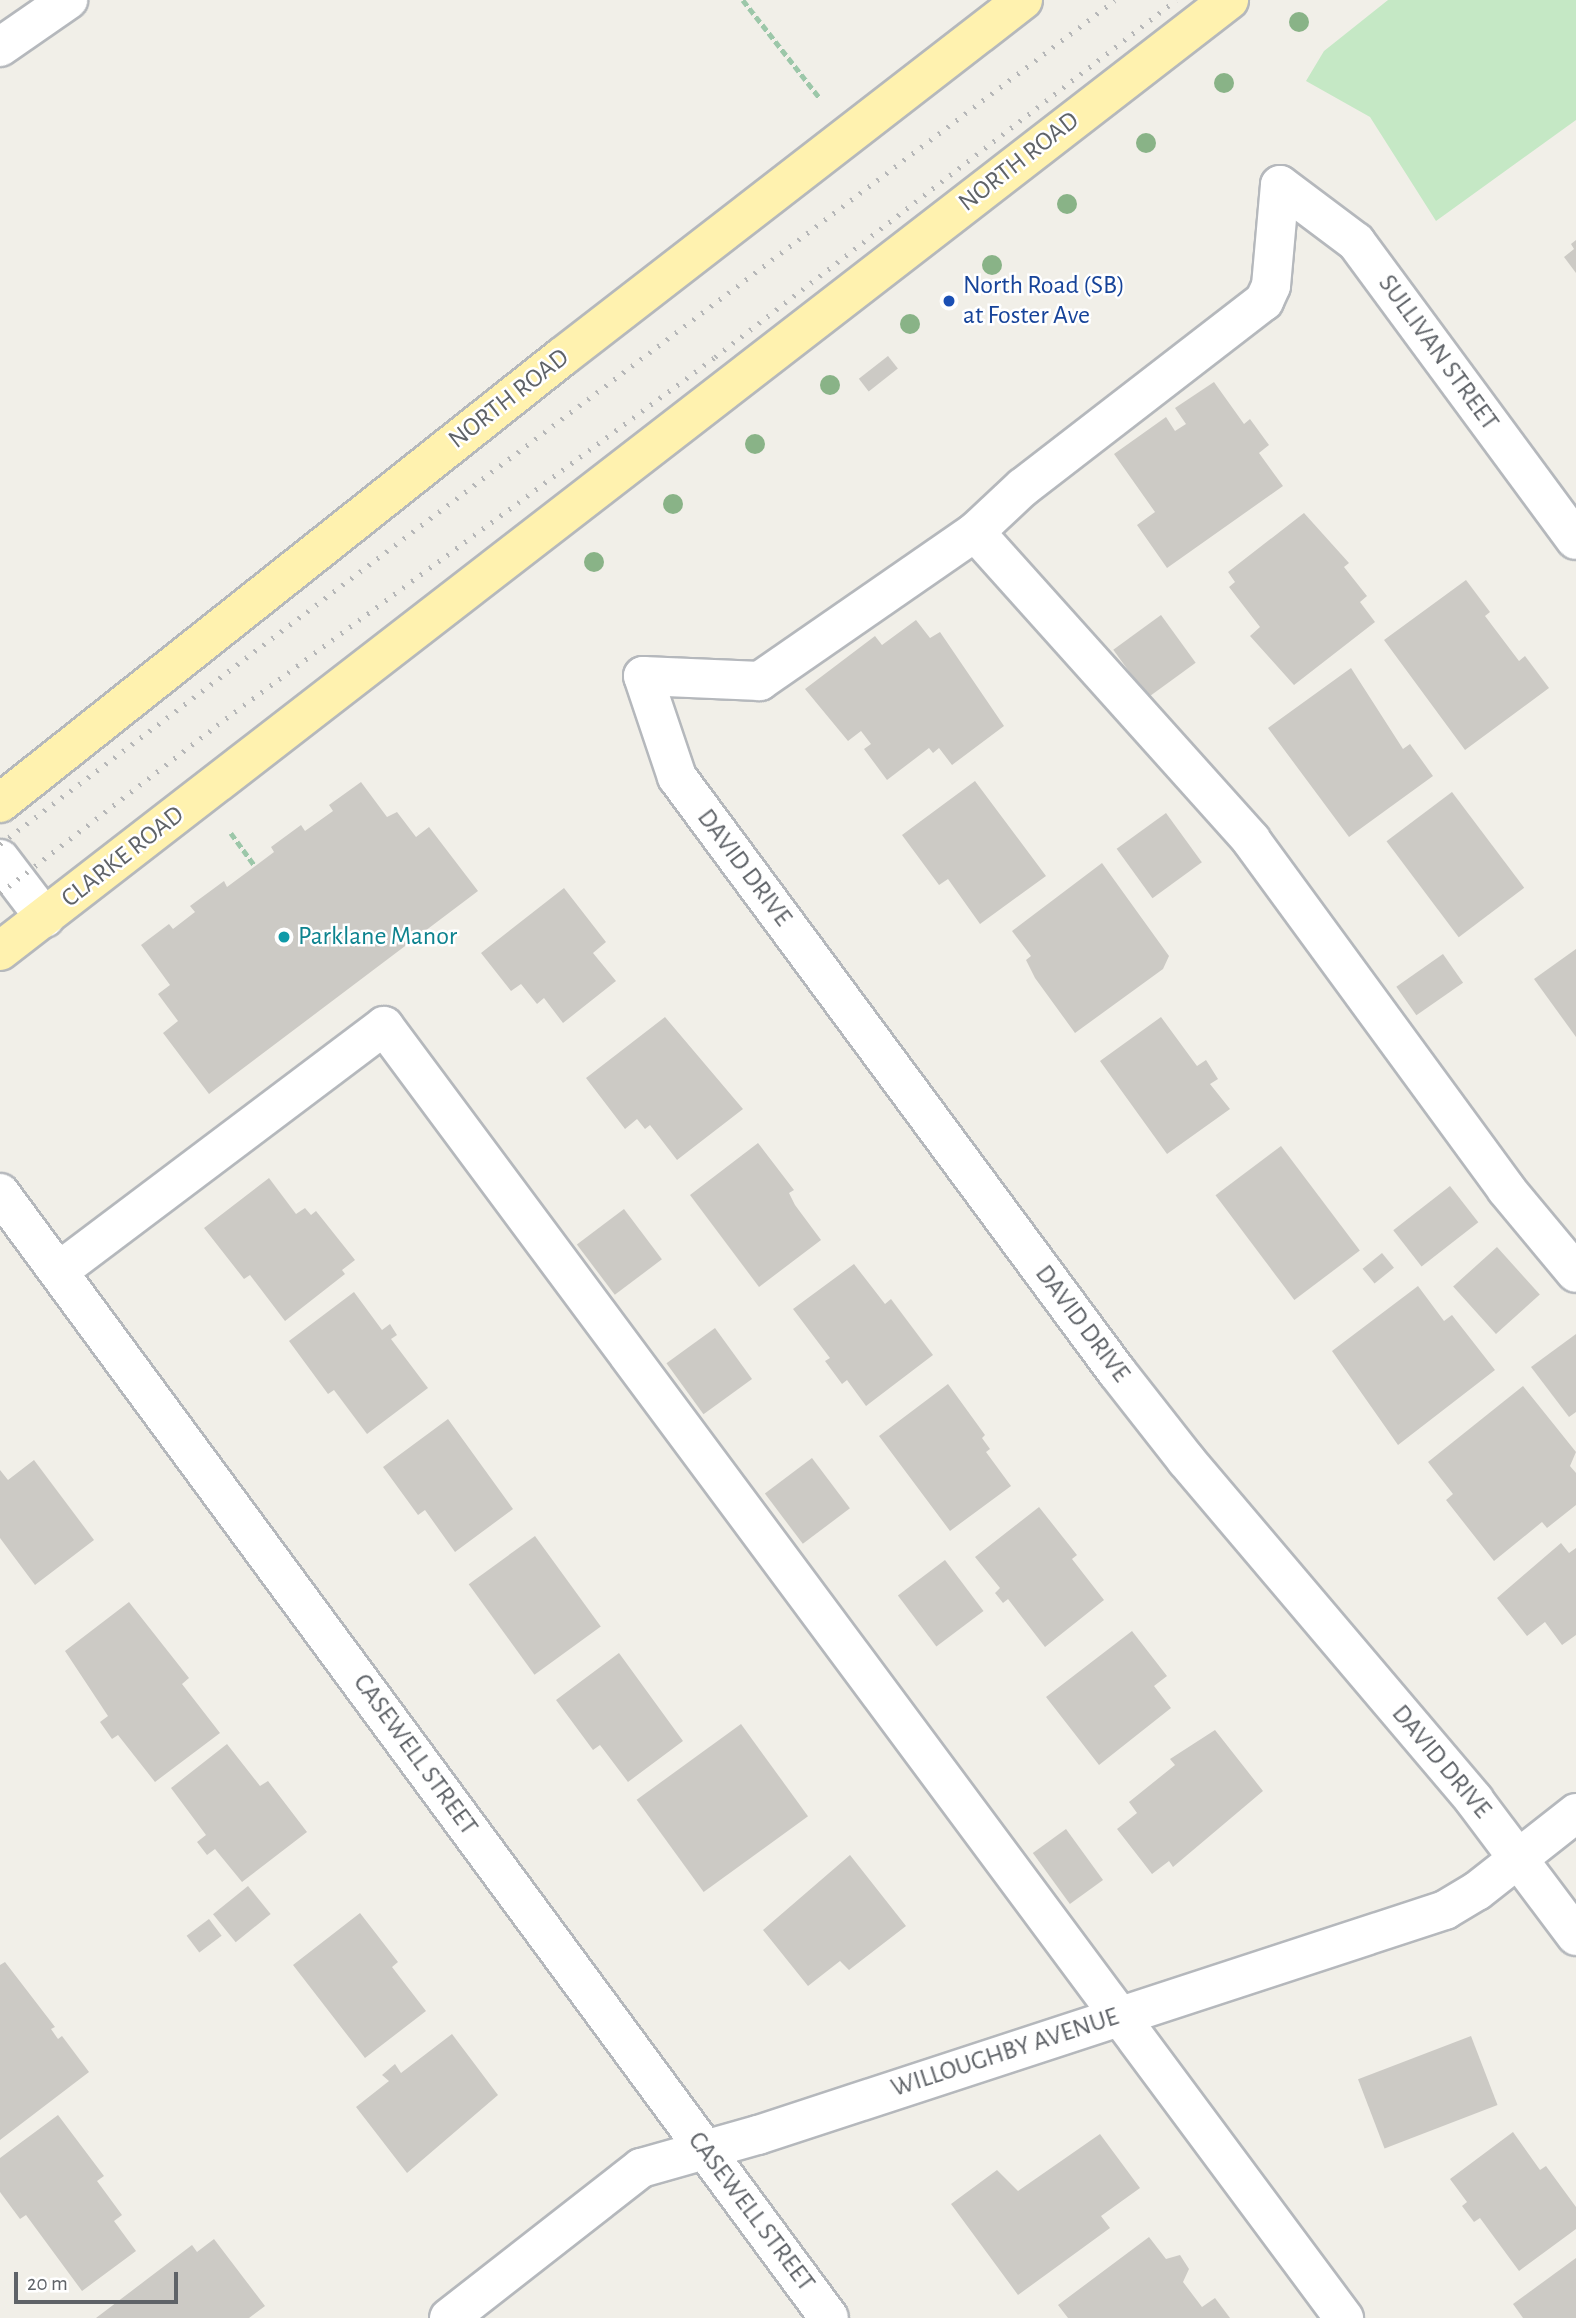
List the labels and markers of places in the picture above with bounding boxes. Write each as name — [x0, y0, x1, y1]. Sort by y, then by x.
place label: North Road (SB) at Foster Ave — [963, 270, 1125, 332]
marker: North Road (SB) at Foster Ave — [941, 293, 957, 309]
place label: Parklane Manor — [298, 921, 457, 953]
marker: Parklane Manor — [276, 929, 292, 945]

